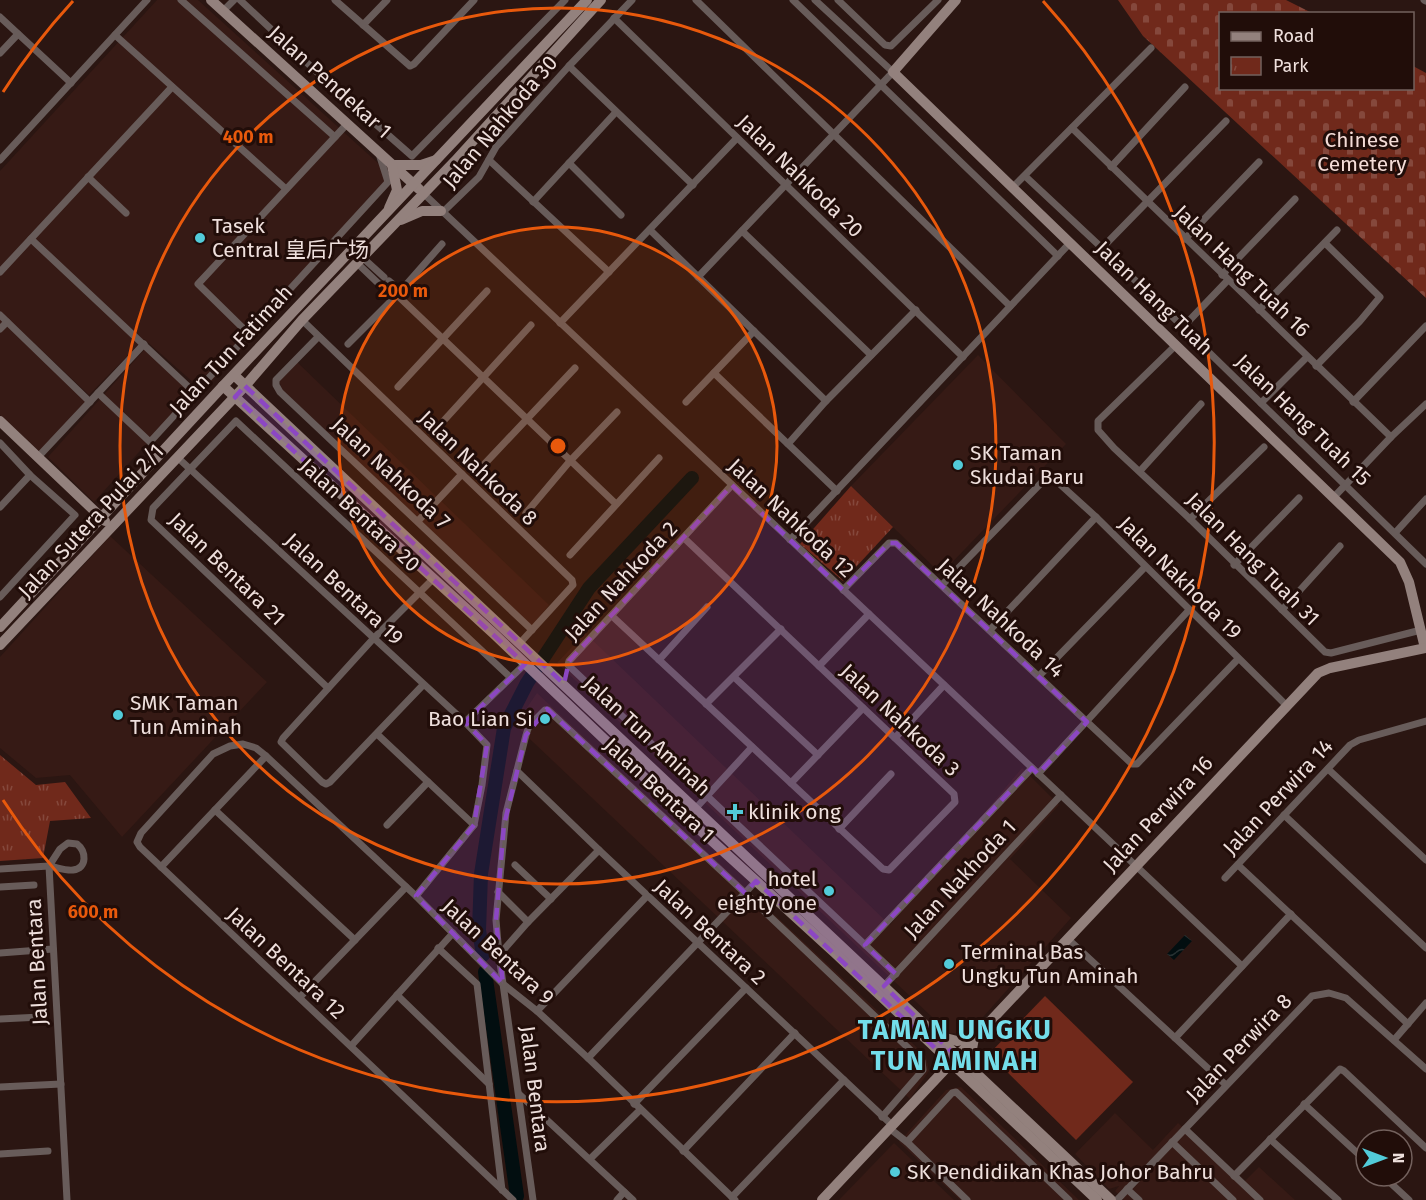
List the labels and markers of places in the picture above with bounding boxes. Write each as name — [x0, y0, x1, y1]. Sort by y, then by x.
place label: Tasek Central 皇后广场 — [212, 213, 369, 263]
marker: Tasek Central 皇后广场 — [193, 231, 207, 245]
centre of rings — [548, 436, 568, 456]
place label: SK Taman Skudai Baru — [970, 440, 1084, 490]
marker: SK Taman Skudai Baru — [951, 458, 965, 472]
place label: SMK Taman Tun Aminah — [130, 690, 242, 740]
place label: Bao Lian Si — [428, 706, 533, 732]
marker: SMK Taman Tun Aminah — [111, 708, 125, 722]
marker: Bao Lian Si — [538, 712, 552, 726]
place label: klinik ong — [748, 799, 841, 825]
marker: klinik ong — [726, 803, 744, 821]
place label: hotel eighty one — [717, 866, 817, 916]
marker: hotel eighty one — [822, 884, 836, 898]
place label: Terminal Bas Ungku Tun Aminah — [961, 939, 1139, 989]
marker: Terminal Bas Ungku Tun Aminah — [942, 957, 956, 971]
place label: SK Pendidikan Khas Johor Bahru — [907, 1159, 1213, 1185]
marker: SK Pendidikan Khas Johor Bahru — [888, 1165, 902, 1179]

